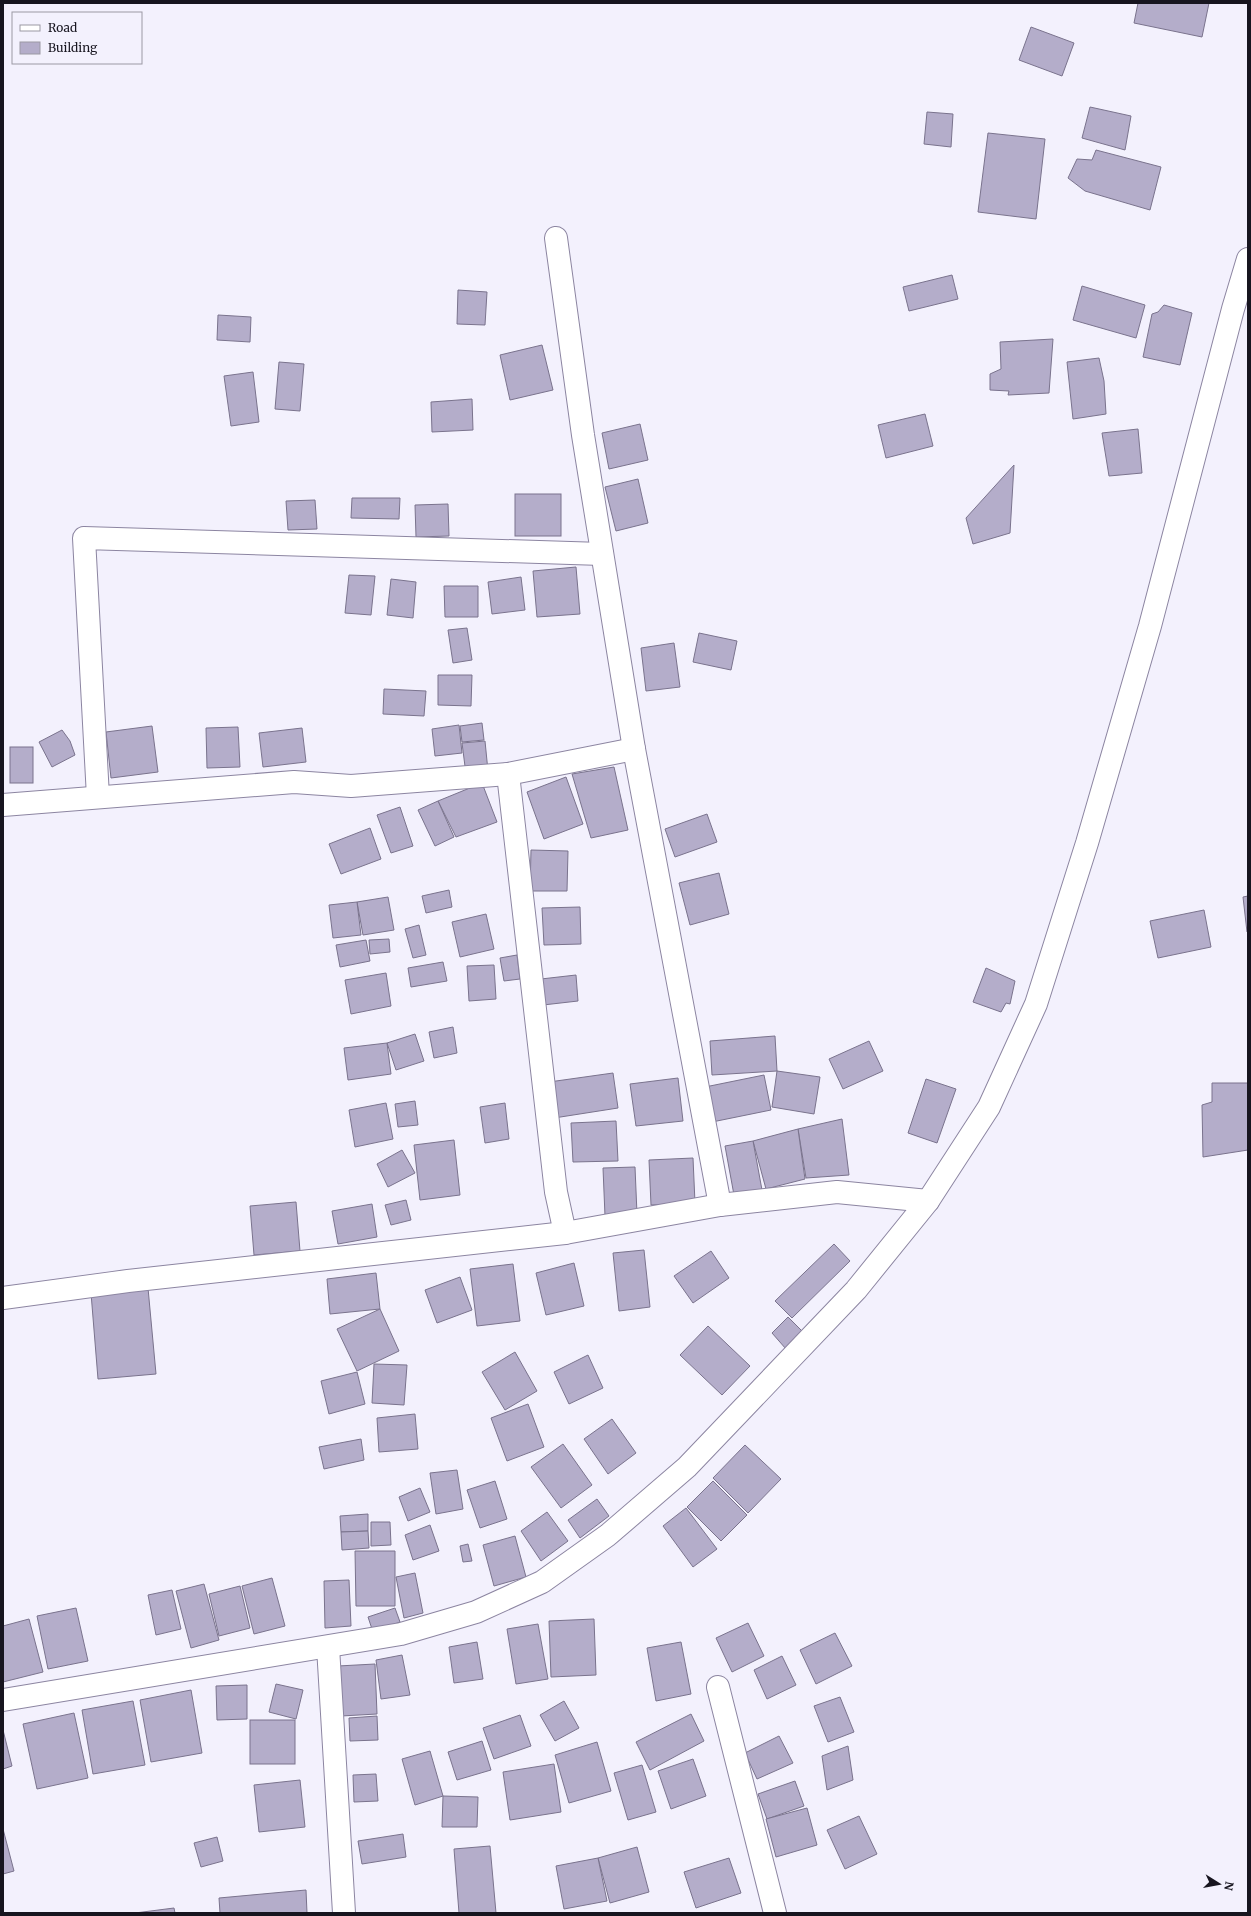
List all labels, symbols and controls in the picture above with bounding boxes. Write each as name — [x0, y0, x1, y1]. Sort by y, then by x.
legend — [12, 12, 142, 64]
text: Road — [48, 20, 77, 35]
text: Building — [48, 40, 98, 55]
north arrow — [1199, 1864, 1239, 1904]
text: N — [1221, 1880, 1237, 1892]

